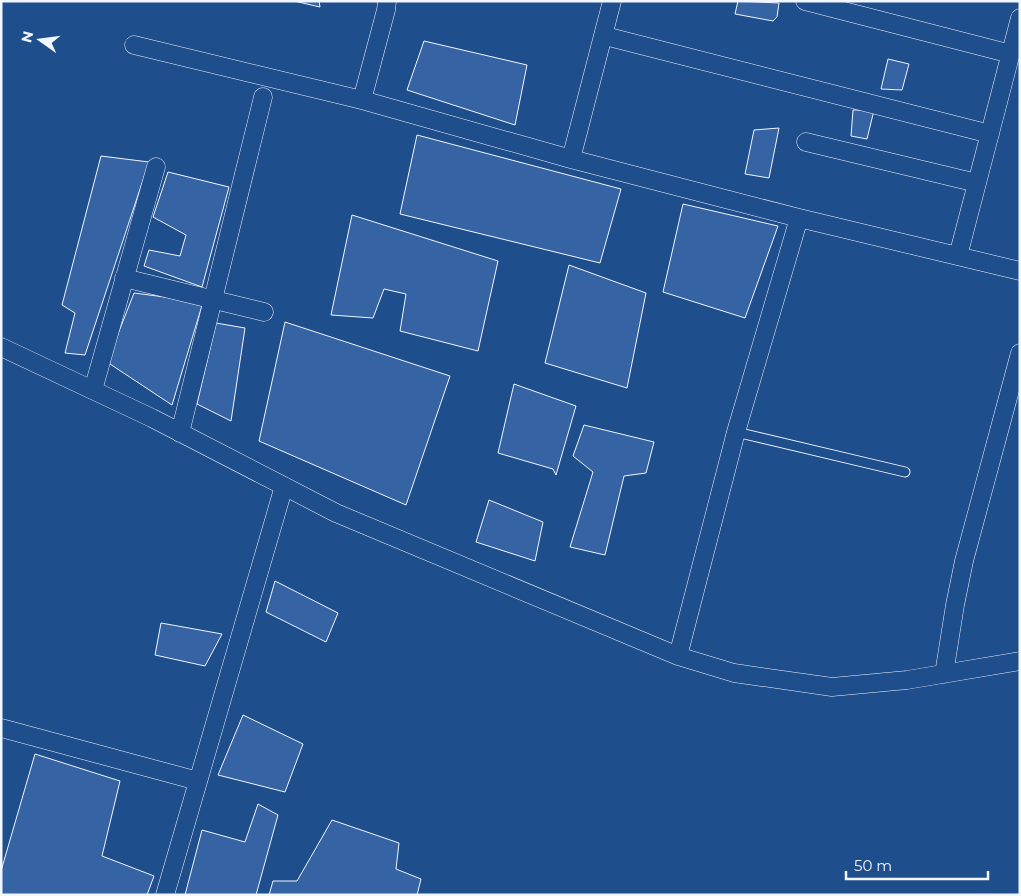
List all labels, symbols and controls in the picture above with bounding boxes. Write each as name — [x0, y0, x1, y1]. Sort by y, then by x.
north arrow — [15, 15, 65, 65]
text: N — [17, 29, 37, 45]
scale bar — [846, 848, 988, 880]
text: 50 m — [854, 856, 892, 875]

